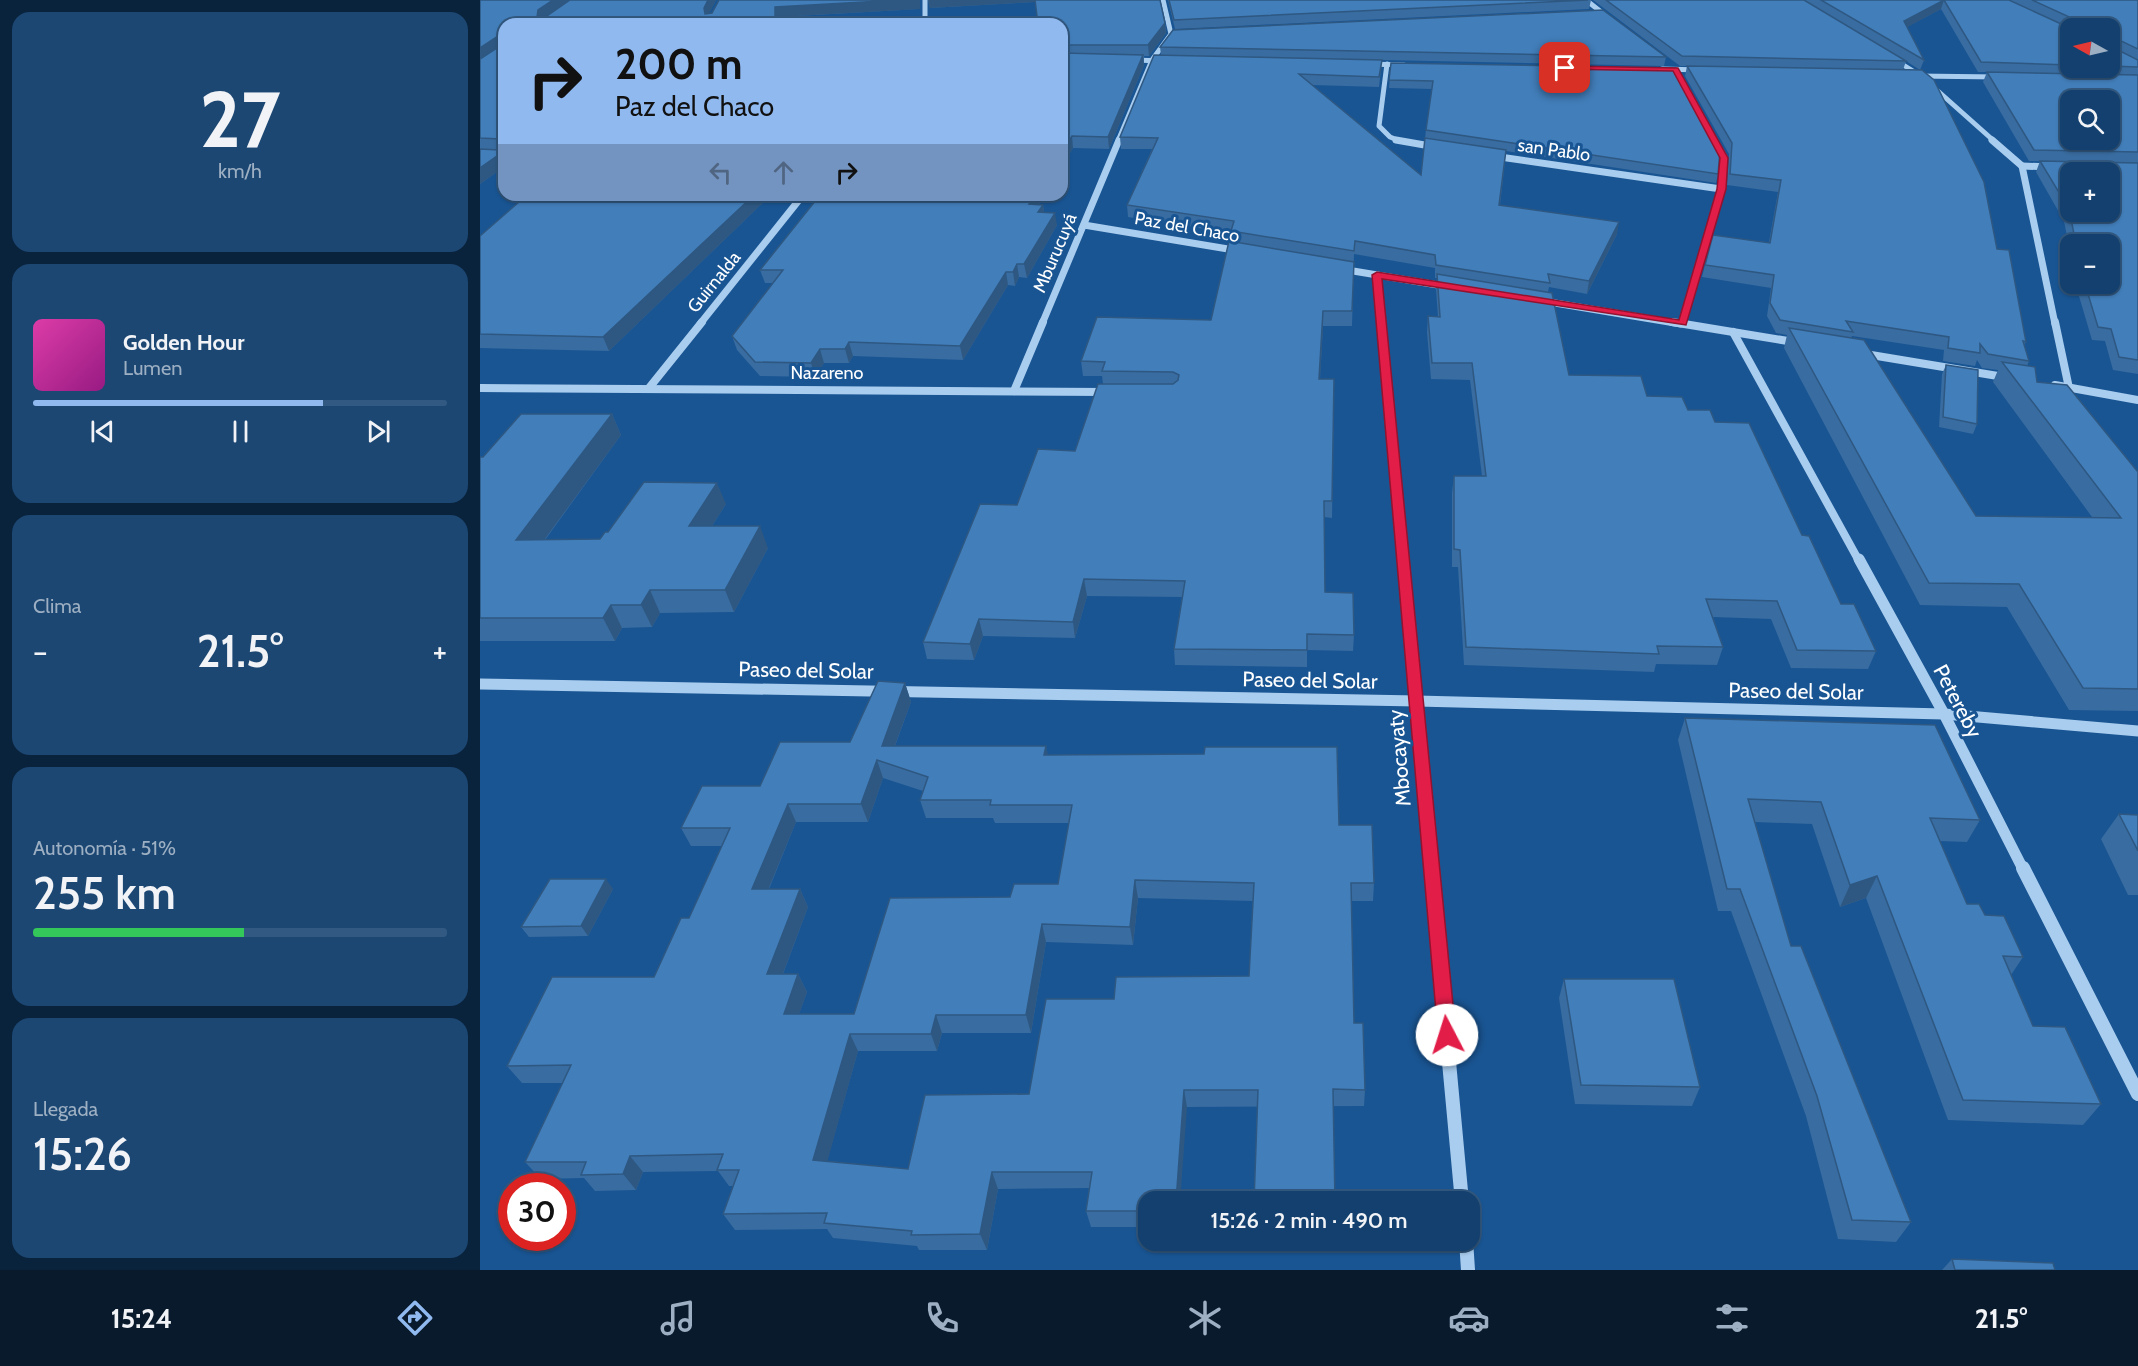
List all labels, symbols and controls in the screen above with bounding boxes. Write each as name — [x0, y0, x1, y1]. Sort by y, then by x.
north arrow — [2060, 18, 2120, 78]
map controls — [2060, 18, 2120, 294]
text: 200 m — [615, 38, 742, 90]
icon: right — [516, 42, 594, 120]
pin — [1539, 42, 1590, 93]
icon: arrive — [1548, 51, 1581, 84]
text: 27 — [199, 72, 281, 167]
text: Paz del Chaco — [615, 90, 774, 123]
button: search — [2060, 90, 2120, 150]
street label: san Pablo — [1516, 134, 1592, 166]
icon: left — [704, 156, 737, 189]
icon: ahead — [767, 156, 800, 189]
icon: right — [830, 156, 863, 189]
text: km/h — [218, 159, 262, 183]
button: + — [2060, 162, 2120, 222]
street label: Paz del Chaco — [1133, 207, 1241, 247]
street label: Mburucuyá — [1028, 210, 1082, 296]
button: − — [2060, 234, 2120, 294]
street label: Guirnalda — [683, 247, 746, 317]
text: Golden Hour — [123, 329, 244, 356]
text: Lumen — [123, 356, 182, 380]
street label: Nazareno — [791, 362, 864, 384]
icon: previous — [86, 415, 119, 448]
icon: pause — [224, 415, 257, 448]
icon: next — [362, 415, 395, 448]
text: Clima — [33, 594, 81, 618]
text: 21.5° — [197, 624, 283, 678]
text: − — [33, 631, 48, 671]
text: + — [432, 631, 447, 671]
street label: Paseo del Solar — [738, 656, 874, 684]
street label: Petereby — [1928, 660, 1988, 742]
street label: Paseo del Solar — [1242, 666, 1378, 694]
street label: Paseo del Solar — [1728, 677, 1864, 705]
street label: Mbocayaty — [1382, 708, 1416, 808]
text: Autonomía · 51% — [33, 836, 176, 860]
text: 255 km — [33, 866, 176, 920]
position arrow — [1415, 1003, 1479, 1067]
text: Llegada — [33, 1097, 98, 1121]
text: 15:26 — [33, 1127, 132, 1181]
speed limit sign: 30 — [498, 1173, 576, 1251]
text: 15:26 · 2 min · 490 m — [1211, 1207, 1407, 1234]
icon: directions — [394, 1297, 436, 1339]
icon: music — [657, 1297, 699, 1339]
icon: phone — [921, 1297, 963, 1339]
icon: climate — [1184, 1297, 1226, 1339]
icon: car — [1448, 1297, 1490, 1339]
icon: filters — [1711, 1297, 1753, 1339]
text: 15:24 — [111, 1302, 172, 1335]
text: 21.5° — [1975, 1302, 2027, 1335]

